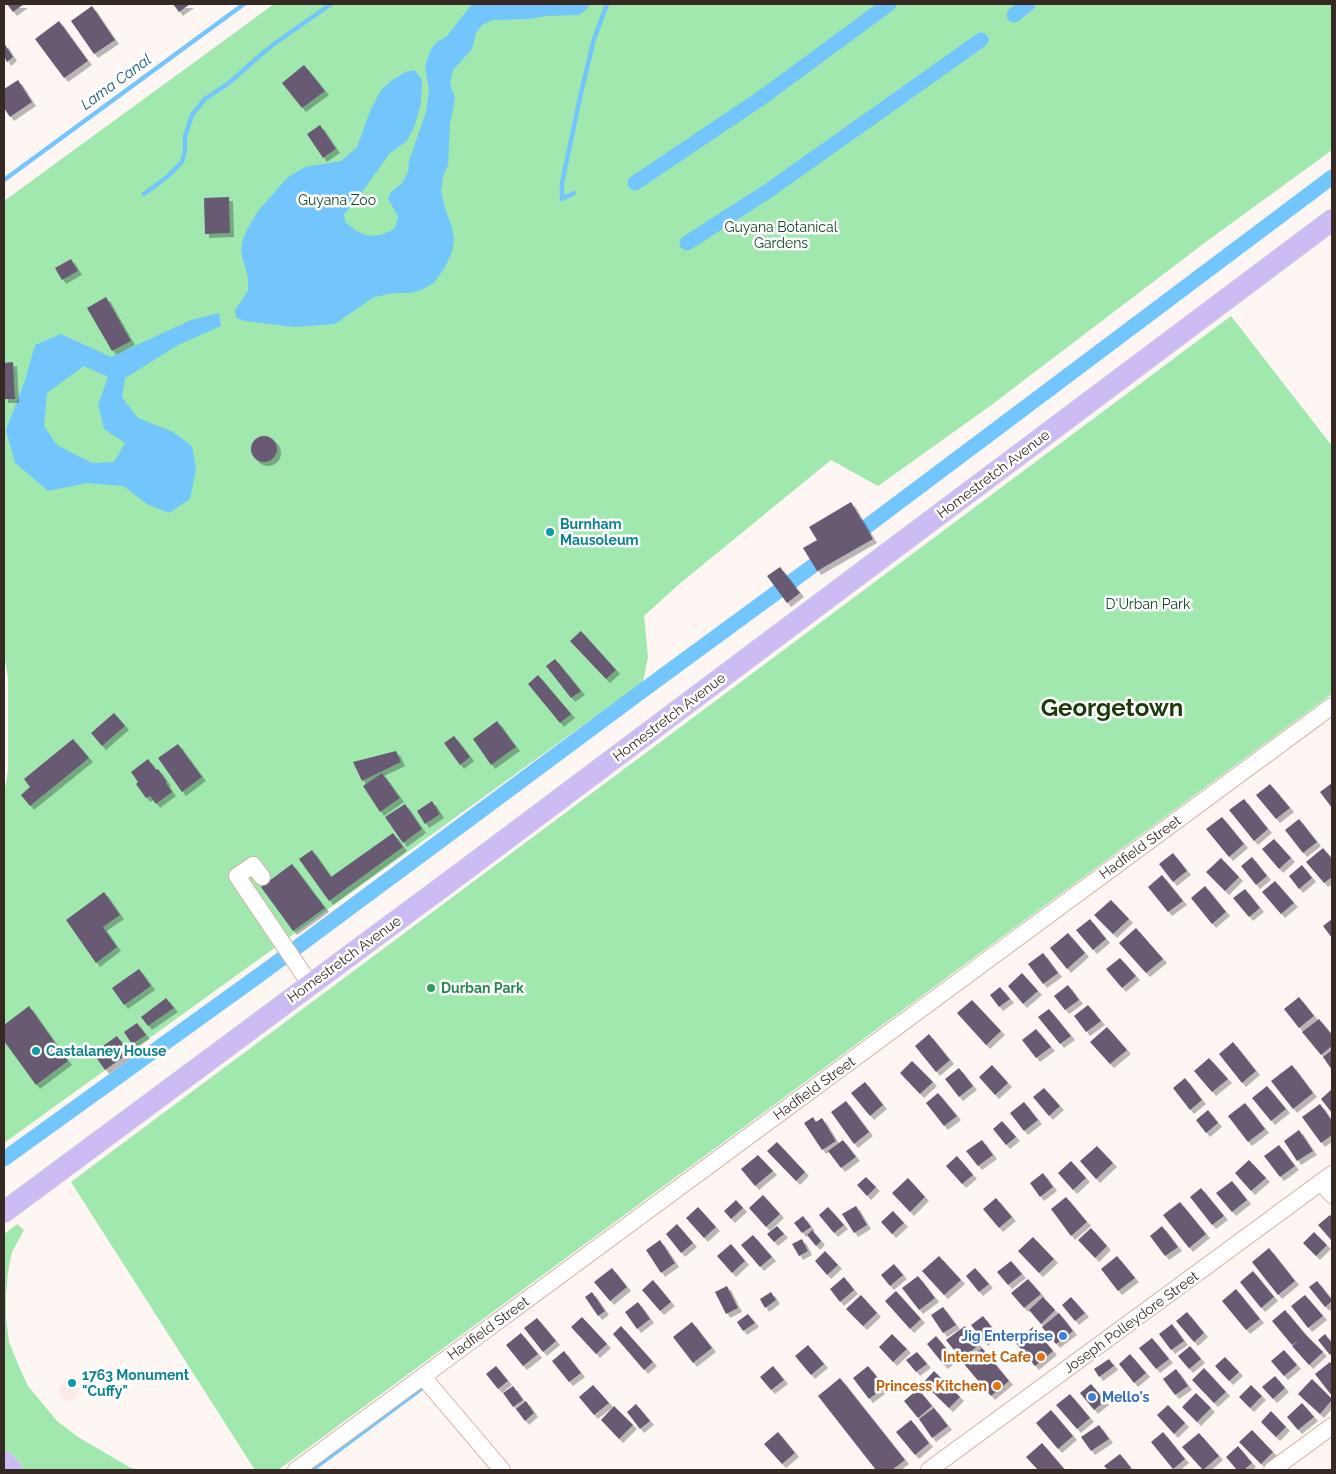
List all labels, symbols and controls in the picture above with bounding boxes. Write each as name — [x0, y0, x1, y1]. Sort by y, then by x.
water label: Lama Canal — [77, 50, 155, 114]
park label: Guyana Zoo — [298, 192, 376, 208]
park label: Guyana Botanical Gardens — [725, 219, 838, 251]
street label: Homestretch Avenue — [934, 427, 1052, 521]
place label: Burnham Mausoleum — [560, 516, 639, 548]
marker: Burnham Mausoleum — [544, 526, 556, 538]
park label: D'Urban Park — [1106, 596, 1191, 612]
street label: Homestretch Avenue — [610, 670, 728, 764]
district label: Georgetown — [1041, 693, 1183, 722]
street label: Hadfield Street — [1096, 812, 1184, 882]
street label: Homestretch Avenue — [284, 912, 404, 1006]
place label: Durban Park — [441, 980, 524, 996]
marker: Durban Park — [425, 982, 437, 994]
place label: Castalaney House — [46, 1043, 167, 1059]
marker: Castalaney House — [30, 1045, 42, 1057]
street label: Hadfield Street — [770, 1053, 858, 1123]
street label: Joseph Polleydore Street — [1061, 1268, 1202, 1376]
street label: Hadfield Street — [444, 1293, 532, 1363]
place label: Jig Enterprise — [961, 1328, 1054, 1344]
marker: Jig Enterprise — [1057, 1330, 1069, 1342]
place label: Internet Cafe — [943, 1349, 1032, 1365]
marker: Internet Cafe — [1035, 1351, 1047, 1363]
place label: 1763 Monument "Cuffy" — [82, 1367, 190, 1399]
marker: 1763 Monument "Cuffy" — [66, 1377, 78, 1389]
place label: Princess Kitchen — [876, 1378, 987, 1394]
marker: Princess Kitchen — [991, 1380, 1003, 1392]
place label: Mello's — [1102, 1389, 1150, 1405]
marker: Mello's — [1086, 1391, 1098, 1403]

